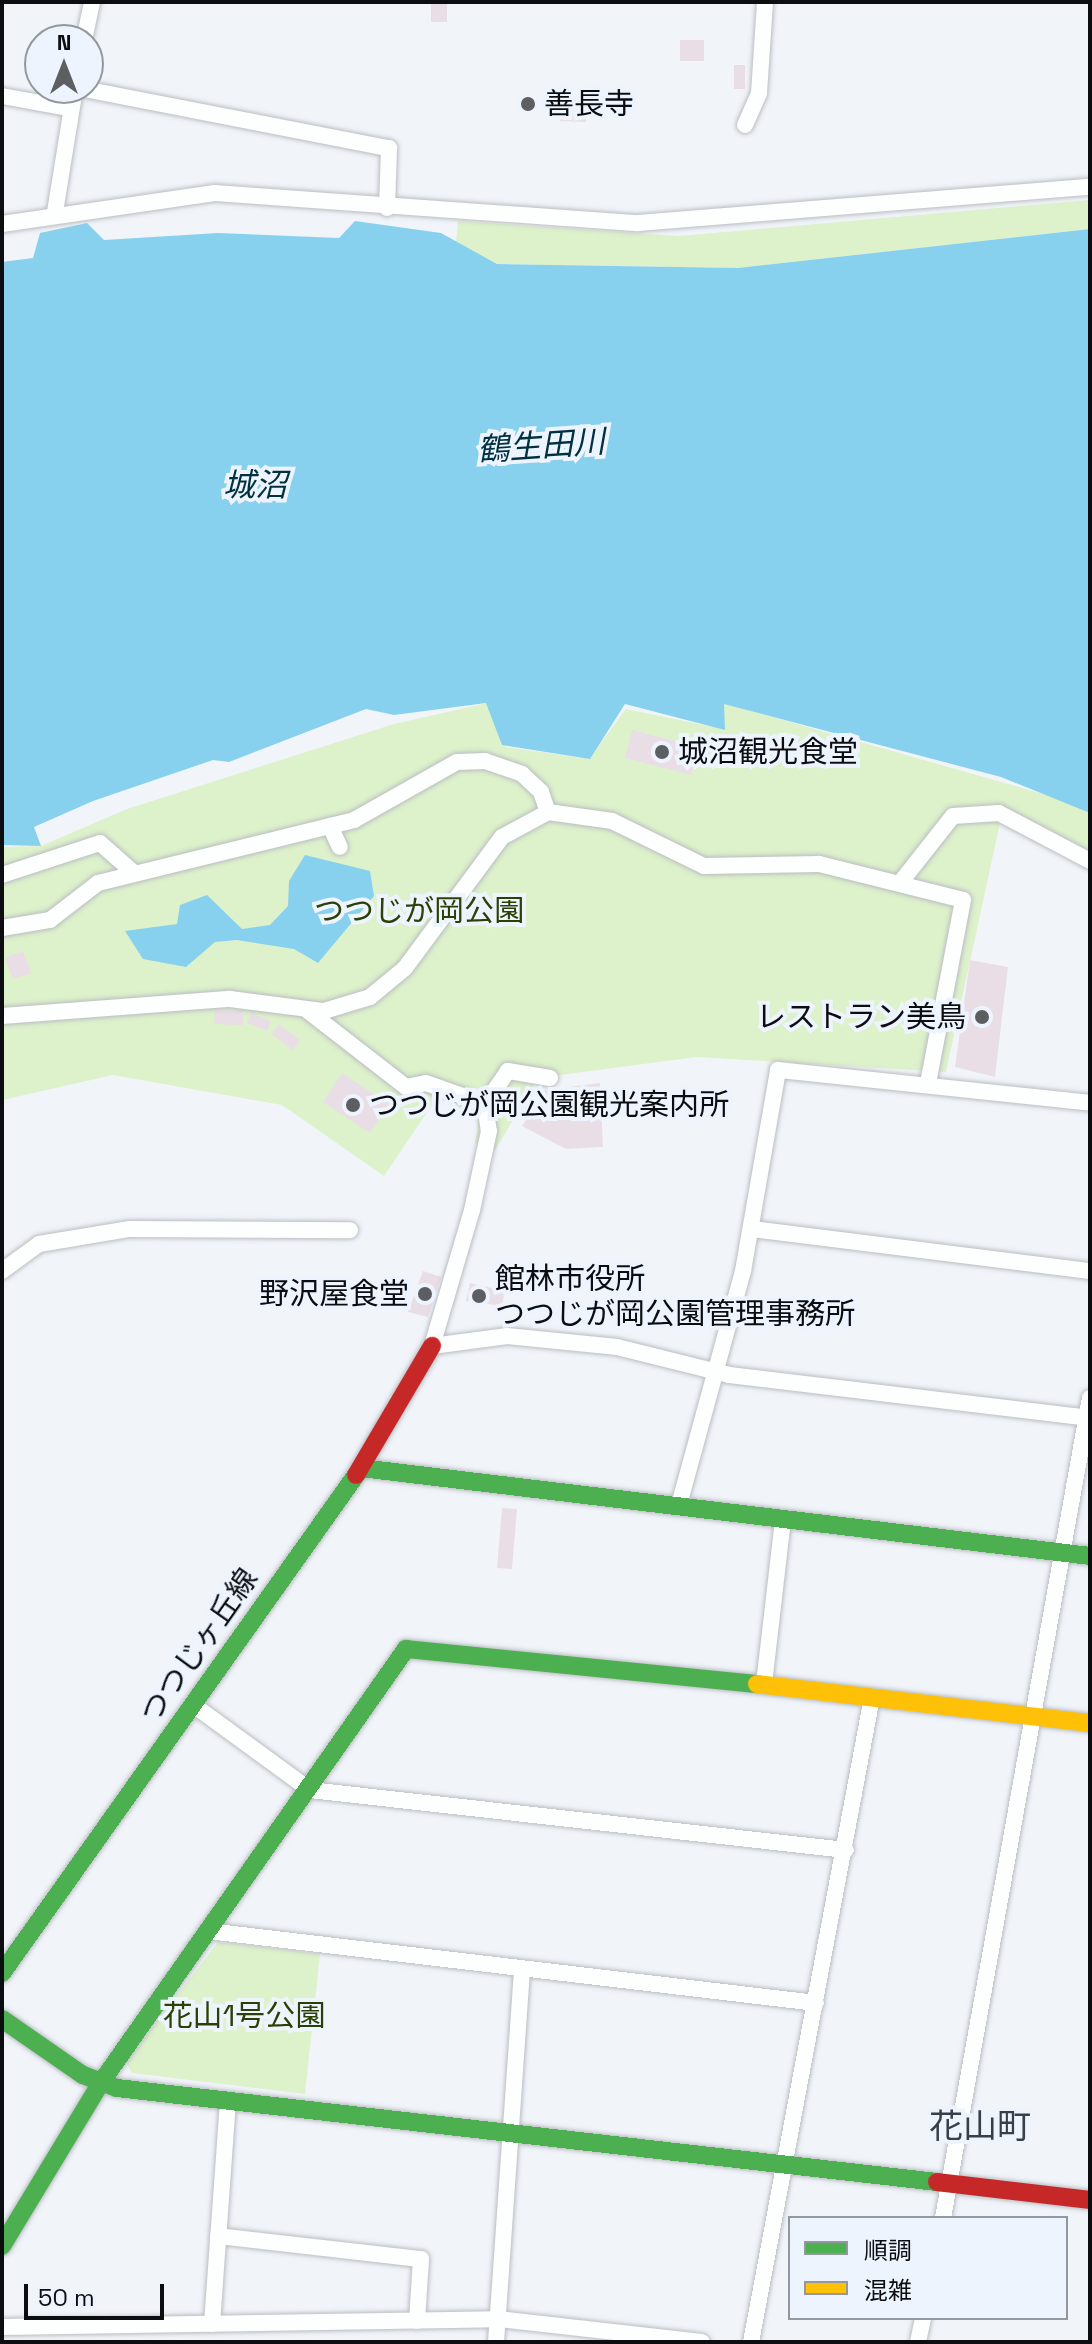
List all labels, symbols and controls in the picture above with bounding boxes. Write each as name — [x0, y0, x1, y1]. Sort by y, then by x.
north arrow — [24, 24, 104, 104]
text: N — [57, 28, 71, 56]
place label: 善長寺 — [544, 86, 634, 122]
marker: 善長寺 — [519, 95, 537, 113]
water label: 鶴生田川 — [476, 422, 606, 470]
water label: 城沼 — [223, 466, 287, 504]
place label: 城沼観光食堂 — [678, 734, 858, 770]
marker: 城沼観光食堂 — [653, 743, 671, 761]
park label: つつじが岡公園 — [314, 893, 524, 929]
place label: レストラン美鳥 — [756, 999, 966, 1035]
marker: レストラン美鳥 — [973, 1008, 991, 1026]
place label: つつじが岡公園観光案内所 — [369, 1087, 729, 1123]
marker: つつじが岡公園観光案内所 — [344, 1096, 362, 1114]
place label: 館林市役所 つつじが岡公園管理事務所 — [495, 1261, 855, 1332]
place label: 野沢屋食堂 — [259, 1276, 409, 1312]
marker: 野沢屋食堂 — [416, 1285, 434, 1303]
marker: 館林市役所 つつじが岡公園管理事務所 — [470, 1287, 488, 1305]
street label: つつじヶ丘線 — [133, 1562, 265, 1730]
park label: 花山1号公園 — [163, 1998, 325, 2034]
district label: 花山町 — [929, 2107, 1031, 2147]
legend — [788, 2216, 1068, 2320]
text: 順調 — [864, 2235, 912, 2266]
scale bar — [28, 2268, 168, 2318]
text: 混雑 — [864, 2275, 912, 2306]
text: 50 m — [38, 2282, 95, 2313]

